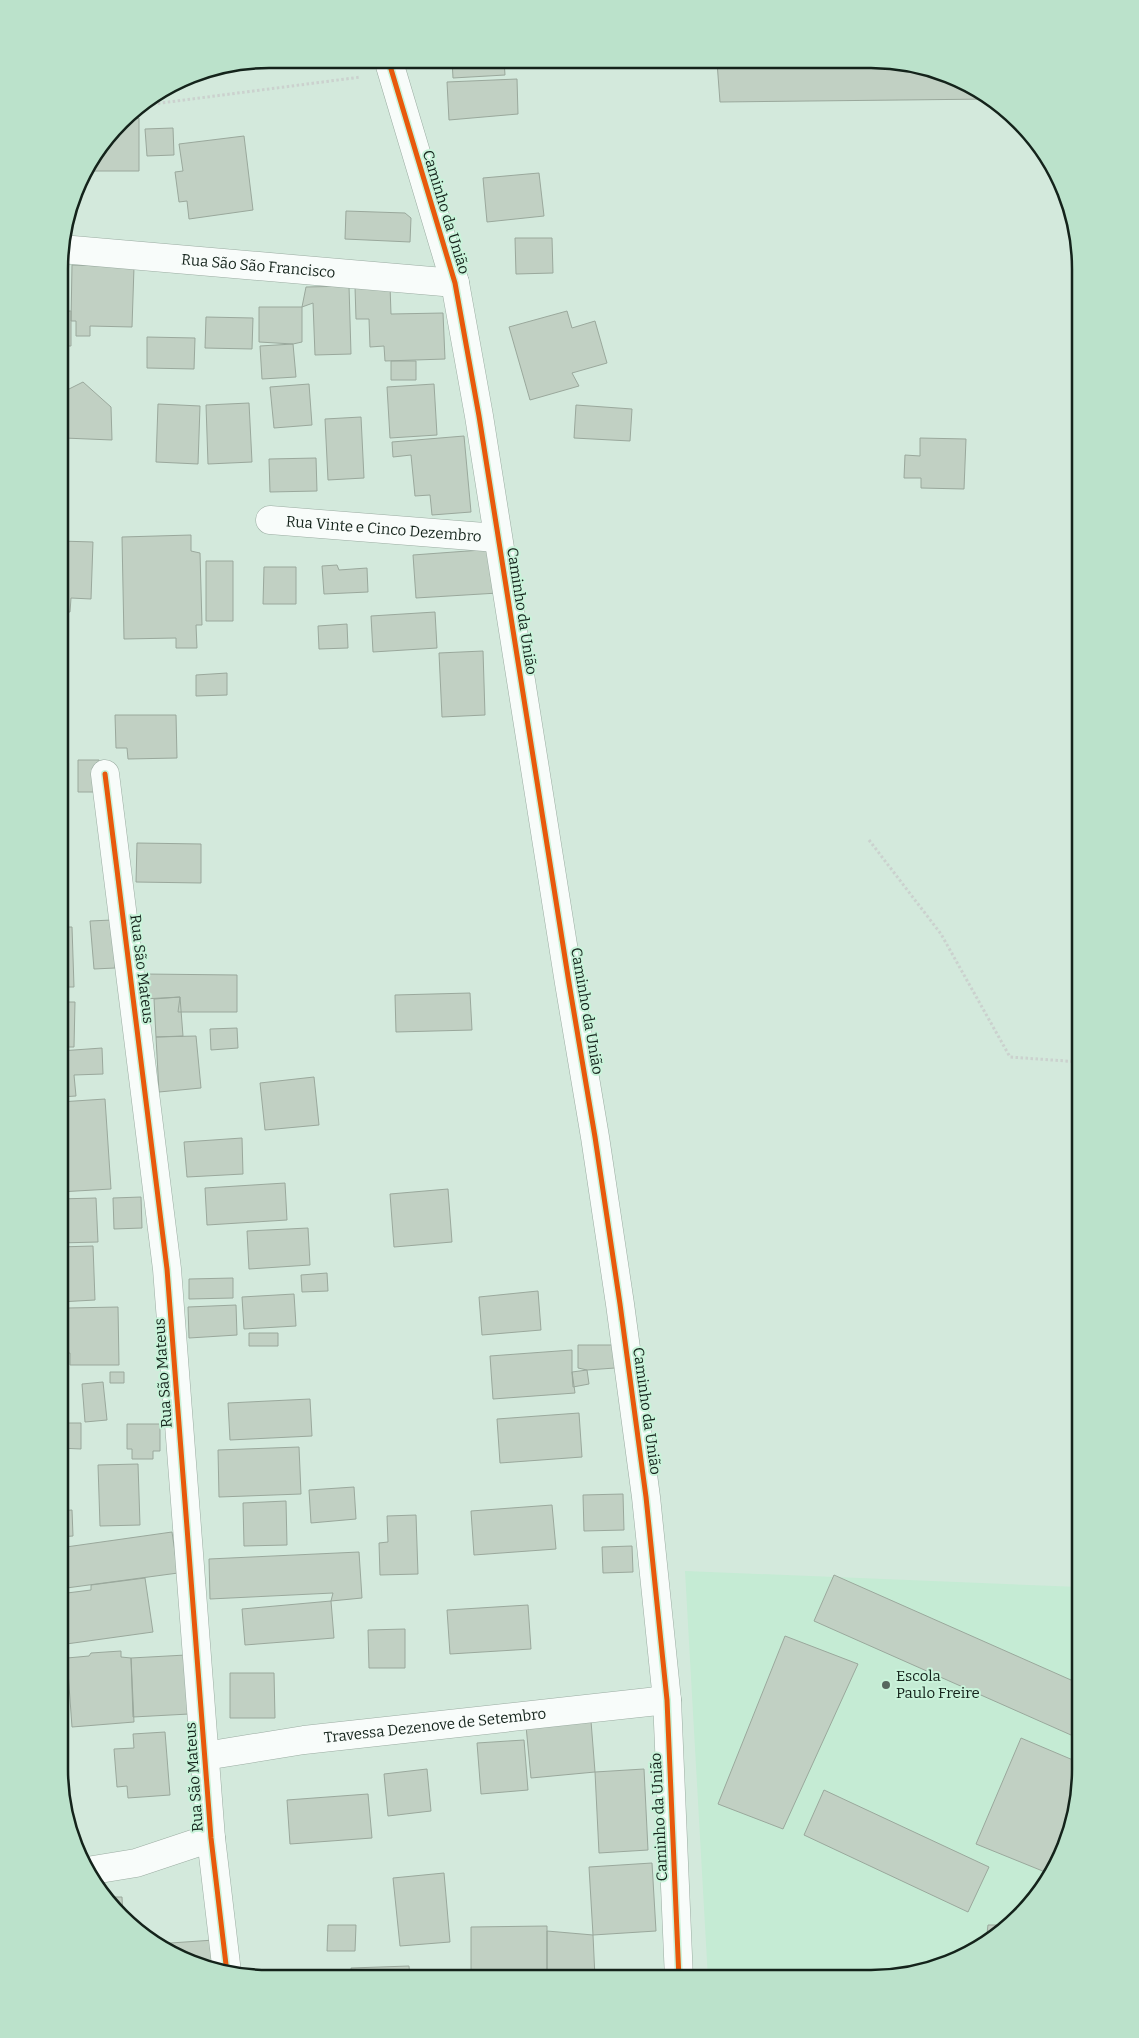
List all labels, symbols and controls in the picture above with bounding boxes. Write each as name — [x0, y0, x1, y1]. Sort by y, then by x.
street label: Caminho da União — [419, 148, 473, 276]
street label: Rua São São Francisco — [181, 250, 336, 282]
street label: Rua Vinte e Cinco Dezembro — [285, 512, 482, 546]
street label: Caminho da União — [503, 546, 541, 676]
street label: Rua São Mateus — [126, 913, 158, 1025]
street label: Caminho da União — [567, 946, 607, 1076]
street label: Rua São Mateus — [150, 1318, 176, 1428]
street label: Caminho da União — [629, 1346, 665, 1476]
place label: Escola Paulo Freire — [896, 1667, 980, 1702]
marker: Escola Paulo Freire — [880, 1679, 892, 1691]
street label: Travessa Dezenove de Setembro — [323, 1704, 547, 1747]
street label: Rua São Mateus — [181, 1722, 207, 1832]
street label: Caminho da União — [647, 1752, 671, 1882]

